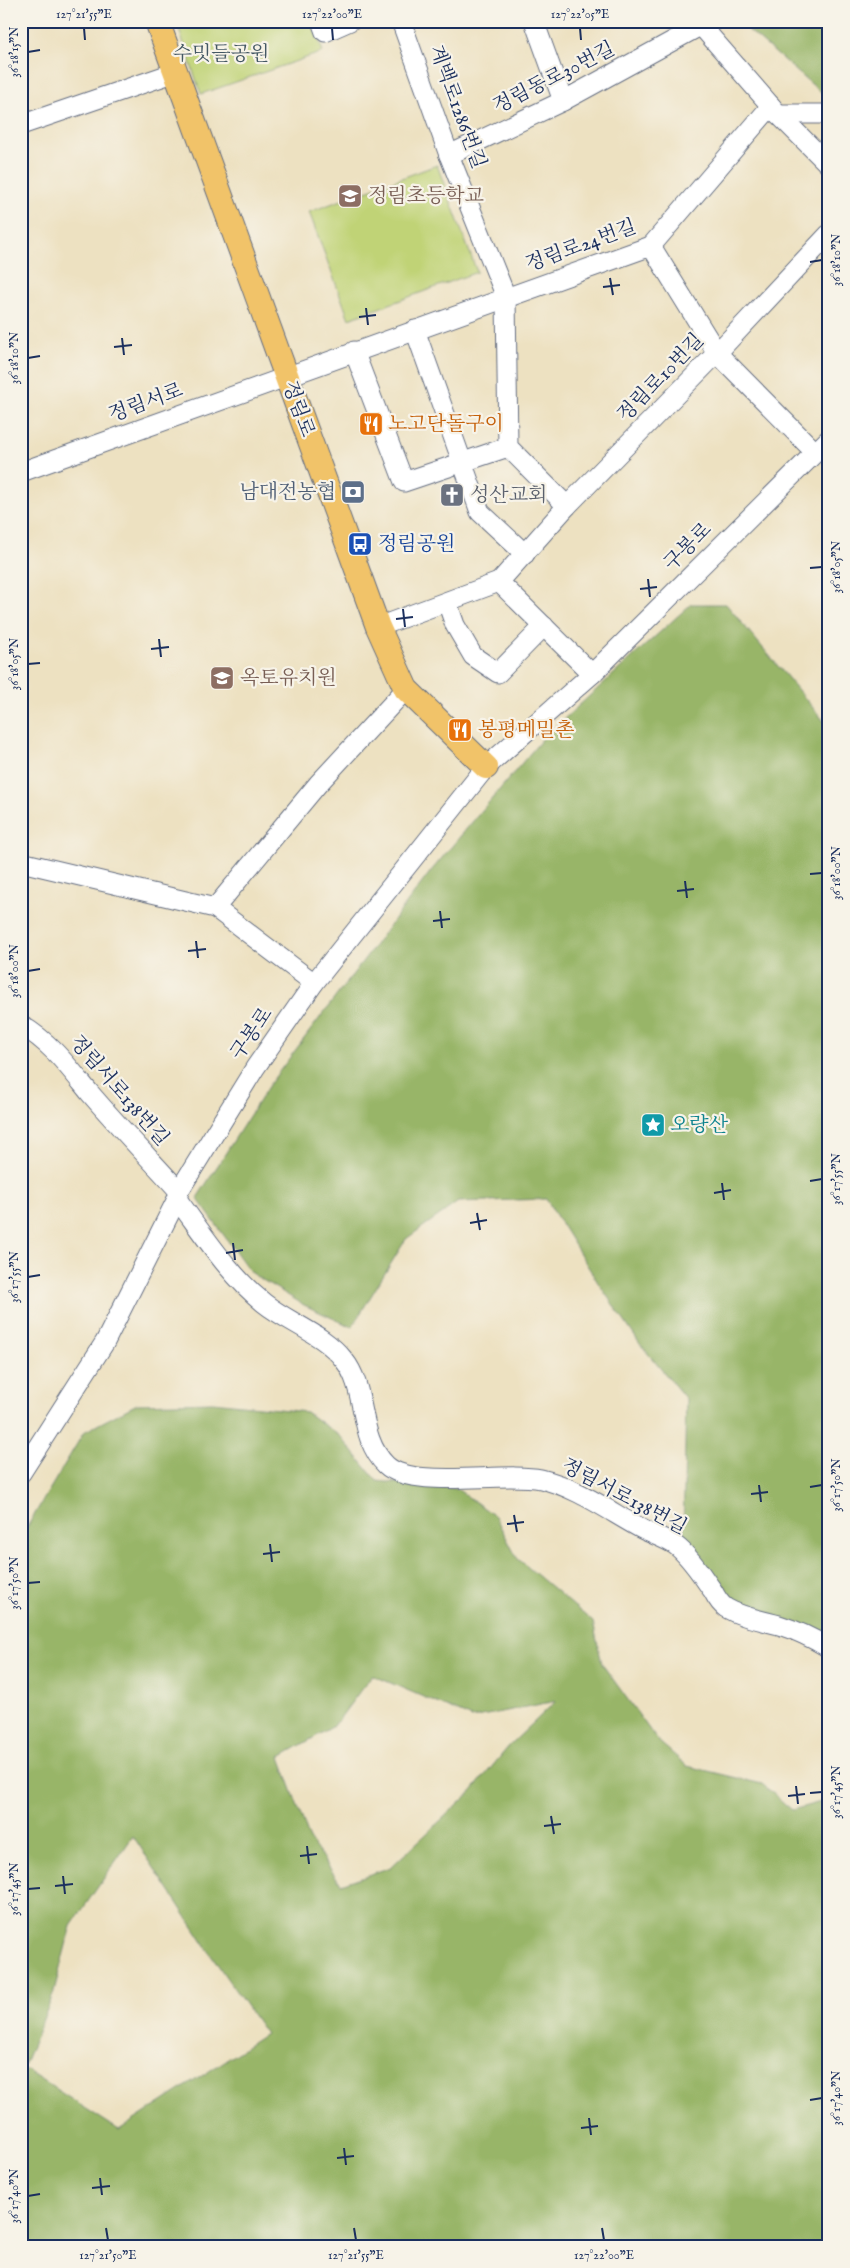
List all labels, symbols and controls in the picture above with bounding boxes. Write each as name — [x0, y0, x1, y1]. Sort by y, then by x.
text: 127°21'55"E — [56, 7, 112, 22]
text: 127°22'00"E — [302, 7, 362, 22]
text: 127°22'05"E — [551, 7, 609, 22]
text: 36°18'15"N — [7, 26, 22, 78]
street label: 정림동로30번길 — [489, 37, 619, 119]
park label: 수밋들공원 — [173, 42, 269, 67]
street label: 계백로1286번길 — [423, 42, 491, 172]
school or university icon: 정림초등학교 — [337, 183, 363, 209]
place label: 정림초등학교 — [368, 184, 485, 209]
street label: 정림로24번길 — [522, 214, 640, 278]
text: 36°18'10"N — [829, 233, 844, 286]
street label: 정림로10번길 — [612, 328, 710, 428]
text: 36°18'10"N — [7, 331, 22, 384]
street label: 정림로 — [276, 377, 320, 441]
street label: 정림서로 — [105, 378, 187, 428]
restaurant icon: 노고단돌구이 — [358, 411, 384, 437]
place label: 노고단돌구이 — [388, 412, 504, 437]
bank icon: 남대전농협 — [340, 479, 366, 505]
place label: 남대전농협 — [239, 480, 336, 505]
church icon: 성산교회 — [439, 482, 465, 508]
place label: 성산교회 — [470, 483, 547, 508]
street label: 구봉로 — [659, 518, 717, 576]
bus stop icon: 정림공원 — [347, 531, 373, 557]
place label: 정림공원 — [378, 532, 455, 557]
text: 36°18'05"N — [829, 540, 844, 593]
text: 36°18'05"N — [7, 637, 22, 690]
school or university icon: 옥토유치원 — [209, 665, 235, 691]
place label: 옥토유치원 — [240, 666, 337, 691]
restaurant icon: 봉평메밀촌 — [447, 717, 473, 743]
place label: 봉평메밀촌 — [478, 718, 575, 743]
text: 36°18'00"N — [829, 845, 844, 900]
text: 36°18'00"N — [7, 943, 22, 998]
street label: 구봉로 — [225, 1003, 279, 1065]
street label: 정림서로138번길 — [64, 1030, 174, 1152]
place icon: 오량산 — [640, 1112, 666, 1138]
place label: 오량산 — [670, 1113, 729, 1138]
text: 36°17'55"N — [829, 1152, 844, 1205]
text: 36°17'55"N — [7, 1250, 22, 1303]
street label: 정림서로138번길 — [557, 1453, 691, 1541]
text: 36°17'50"N — [829, 1458, 844, 1512]
text: 36°17'50"N — [7, 1556, 22, 1610]
text: 36°17'45"N — [829, 1765, 844, 1819]
text: 36°17'45"N — [7, 1862, 22, 1916]
text: 36°17'40"N — [829, 2070, 844, 2125]
text: 36°17'40"N — [7, 2168, 22, 2223]
text: 127°21'50"E — [79, 2248, 137, 2263]
text: 127°21'55"E — [328, 2248, 384, 2263]
text: 127°22'00"E — [574, 2248, 634, 2263]

